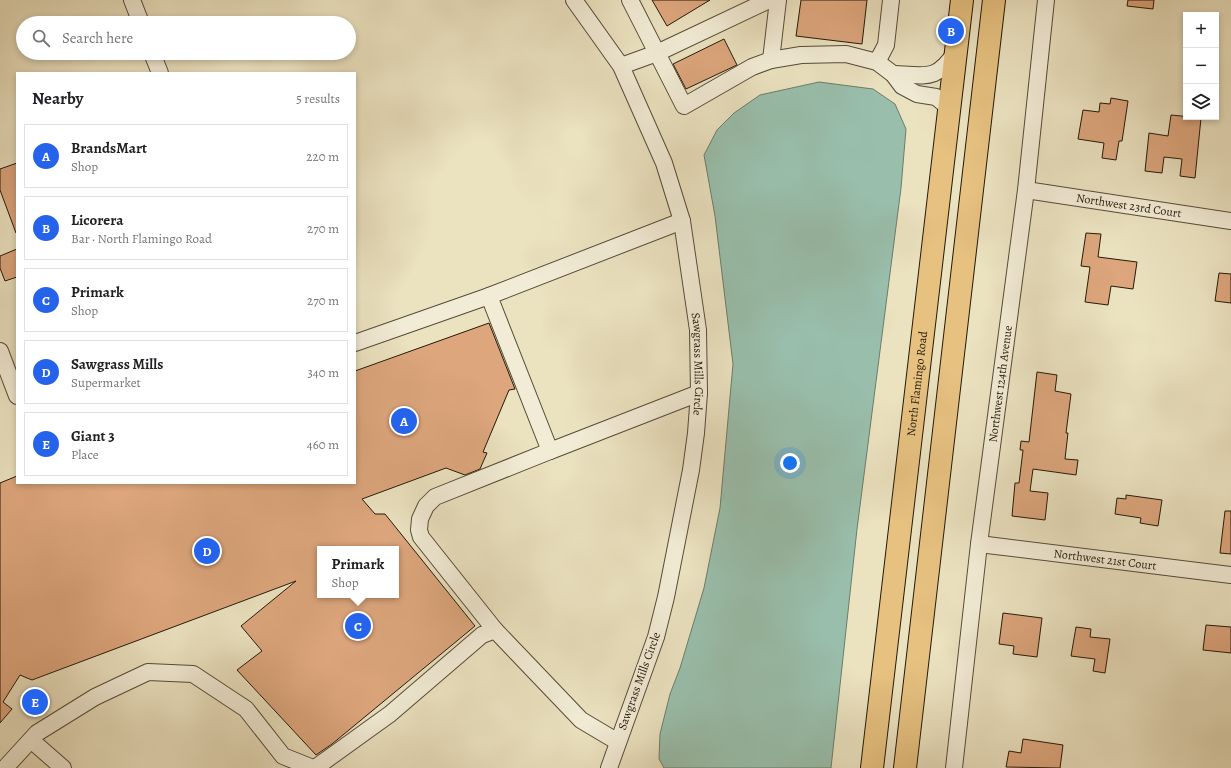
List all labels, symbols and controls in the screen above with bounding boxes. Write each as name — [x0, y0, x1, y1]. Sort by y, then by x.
map controls — [1183, 12, 1219, 120]
button: + — [1183, 12, 1219, 48]
search box — [16, 16, 356, 60]
pin: B — [938, 16, 964, 46]
icon: search — [30, 27, 52, 49]
text: Search here — [62, 28, 133, 48]
button: − — [1183, 48, 1219, 84]
button: layers — [1183, 84, 1219, 120]
text: Nearby — [32, 87, 83, 110]
text: 5 results — [296, 90, 340, 107]
text: BrandsMart — [71, 138, 147, 158]
text: A — [42, 148, 50, 165]
text: 220 m — [306, 148, 339, 165]
text: Shop — [71, 158, 98, 175]
street label: Northwest 23rd Court — [1075, 190, 1183, 221]
text: Licorera — [71, 210, 124, 230]
text: B — [42, 220, 50, 237]
text: 270 m — [307, 220, 339, 237]
text: Bar · North Flamingo Road — [71, 230, 212, 247]
text: Primark — [71, 282, 124, 302]
text: C — [42, 292, 50, 309]
text: 270 m — [307, 292, 339, 309]
text: Shop — [71, 302, 98, 319]
street label: Sawgrass Mills Circle — [688, 312, 707, 416]
street label: Northwest 124th Avenue — [985, 324, 1016, 443]
street label: North Flamingo Road — [903, 330, 931, 437]
text: Sawgrass Mills — [71, 354, 163, 374]
text: D — [41, 364, 51, 381]
text: 340 m — [307, 364, 339, 381]
text: Supermarket — [71, 374, 141, 391]
pin: A — [391, 406, 417, 436]
text: Giant 3 — [71, 426, 115, 446]
text: E — [42, 436, 50, 453]
text: 460 m — [307, 436, 339, 453]
text: Place — [71, 446, 99, 463]
your location — [780, 453, 800, 473]
pin: D — [194, 536, 220, 566]
street label: Northwest 21st Court — [1053, 545, 1157, 574]
popup — [317, 546, 399, 598]
text: Primark — [332, 554, 384, 574]
text: Shop — [332, 574, 359, 591]
pin: C — [345, 611, 371, 641]
street label: Sawgrass Mills Circle — [614, 630, 664, 732]
pin: E — [22, 687, 48, 717]

